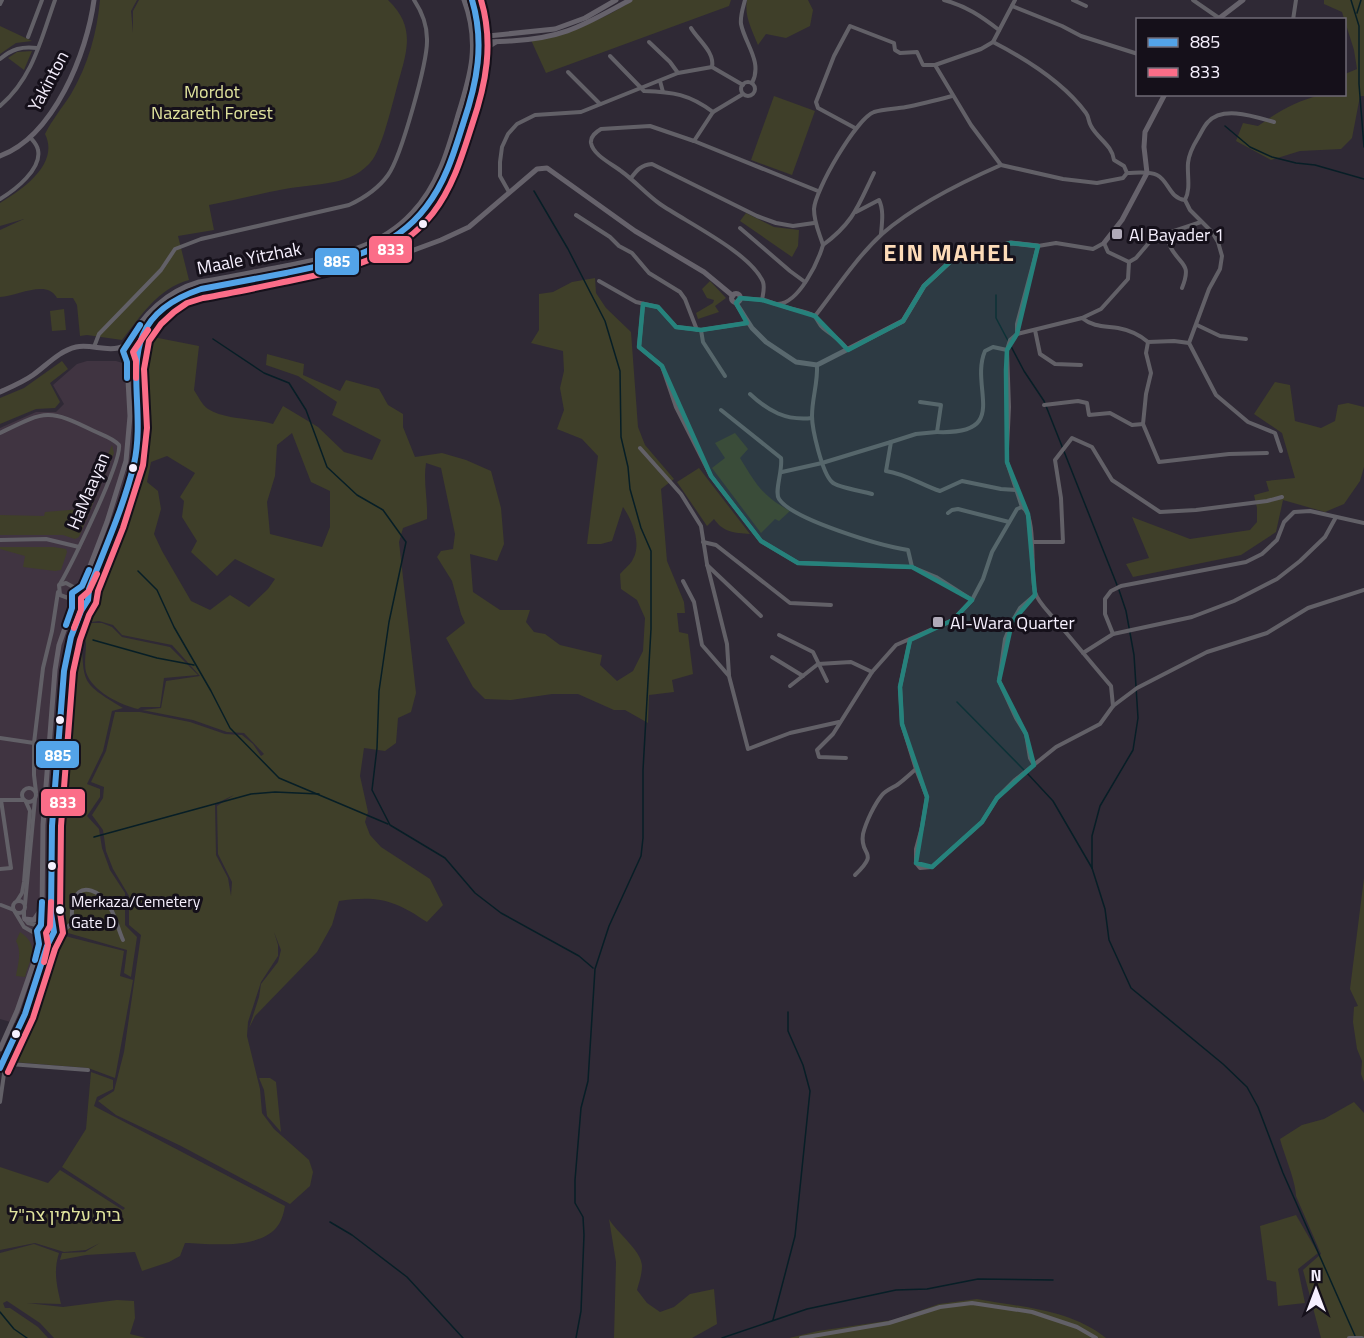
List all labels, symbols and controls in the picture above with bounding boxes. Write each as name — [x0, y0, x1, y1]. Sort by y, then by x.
legend — [1136, 18, 1346, 96]
text: 885 — [1190, 28, 1220, 55]
street label: Yakinton — [21, 46, 75, 116]
text: 833 — [1190, 58, 1220, 85]
park label: Mordot Nazareth Forest — [151, 78, 274, 126]
unlabelled marker — [417, 218, 429, 230]
place label: Al Bayader 1 — [1129, 221, 1224, 248]
marker: Al Bayader 1 — [1110, 227, 1124, 241]
district label: EIN MAHEL — [883, 234, 1015, 270]
street label: Maale Yitzhak — [194, 235, 304, 281]
line badge: 833 — [368, 235, 413, 264]
text: 833 — [378, 237, 404, 261]
line badge: 885 — [314, 247, 360, 276]
text: 885 — [324, 249, 350, 273]
street label: HaMaayan — [60, 448, 116, 534]
unlabelled marker — [127, 462, 139, 474]
place label: Al-Wara Quarter — [950, 609, 1075, 636]
marker: Al-Wara Quarter — [931, 615, 945, 629]
unlabelled marker — [54, 714, 66, 726]
line badge: 885 — [35, 740, 80, 769]
text: 885 — [45, 743, 71, 767]
line badge: 833 — [40, 788, 86, 817]
text: 833 — [50, 790, 76, 814]
unlabelled marker — [46, 860, 58, 872]
place label: Merkaza/Cemetery Gate D — [71, 889, 201, 934]
marker: Merkaza/Cemetery Gate D — [54, 904, 66, 916]
unlabelled marker — [10, 1028, 22, 1040]
park label: בית עלמין צה"ל — [9, 1201, 122, 1228]
north arrow — [1286, 1260, 1346, 1320]
text: N — [1310, 1263, 1322, 1287]

